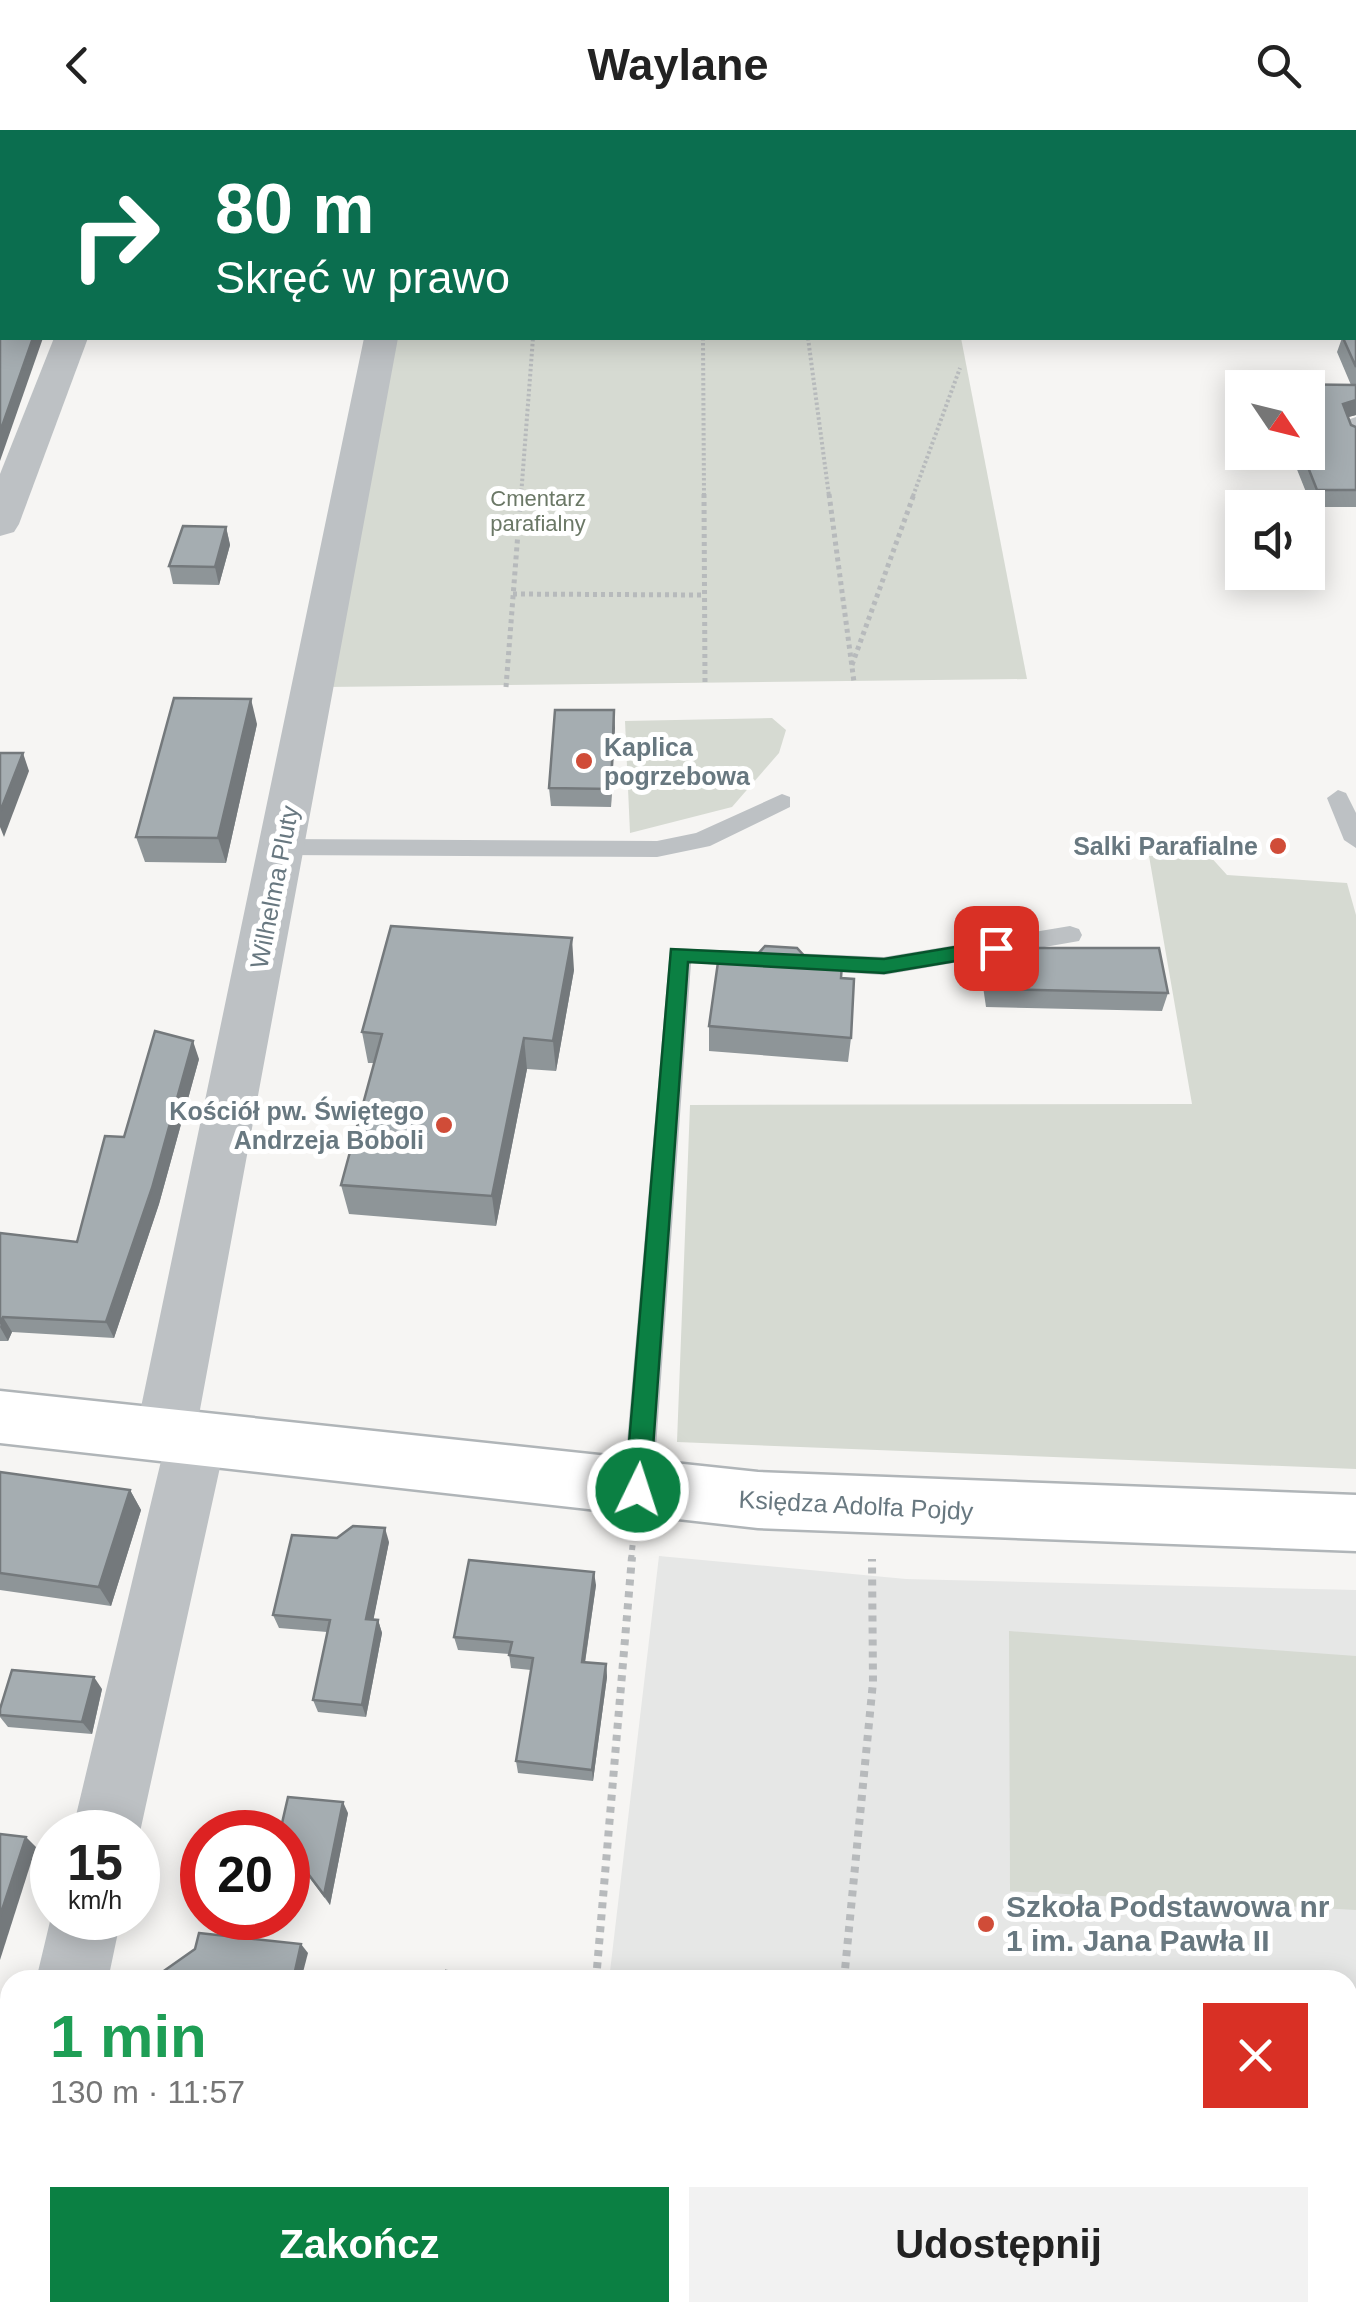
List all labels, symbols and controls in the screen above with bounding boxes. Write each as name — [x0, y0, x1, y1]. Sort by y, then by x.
icon: back — [50, 38, 105, 93]
icon: search — [1251, 38, 1306, 93]
text: Waylane — [588, 39, 768, 90]
icon: right — [50, 170, 180, 300]
text: 80 m — [215, 170, 375, 248]
text: Skręć w prawo — [215, 252, 510, 303]
north arrow — [1225, 370, 1325, 470]
map controls — [1225, 370, 1325, 590]
park label: Cmentarz parafialny — [490, 486, 586, 536]
button: sound — [1225, 490, 1325, 590]
place label: Kaplica pogrzebowa — [604, 733, 751, 790]
marker: Kaplica pogrzebowa — [573, 750, 595, 772]
street label: Wilhelma Pluty — [244, 803, 304, 971]
place label: Salki Parafialne — [1073, 832, 1258, 860]
marker: Salki Parafialne — [1267, 835, 1289, 857]
pin — [954, 906, 1039, 991]
icon: arrive — [969, 921, 1024, 976]
place label: Kościół pw. Świętego Andrzeja Boboli — [169, 1096, 424, 1154]
marker: Kościół pw. Świętego Andrzeja Boboli — [433, 1114, 455, 1136]
position arrow — [586, 1438, 690, 1542]
street label: Księdza Adolfa Pojdy — [738, 1485, 975, 1525]
speed limit sign: 20 — [180, 1810, 310, 1940]
text: 15 — [67, 1835, 123, 1891]
text: km/h — [68, 1886, 122, 1914]
place label: Szkoła Podstawowa nr 1 im. Jana Pawła II — [1006, 1890, 1330, 1957]
marker: Szkoła Podstawowa nr 1 im. Jana Pawła II — [975, 1913, 997, 1935]
text: 1 min — [50, 2003, 207, 2070]
button: close — [1203, 2003, 1308, 2108]
text: 130 m · 11:57 — [50, 2074, 245, 2110]
button: Zakończ — [50, 2187, 669, 2302]
button: Udostępnij — [689, 2187, 1308, 2302]

